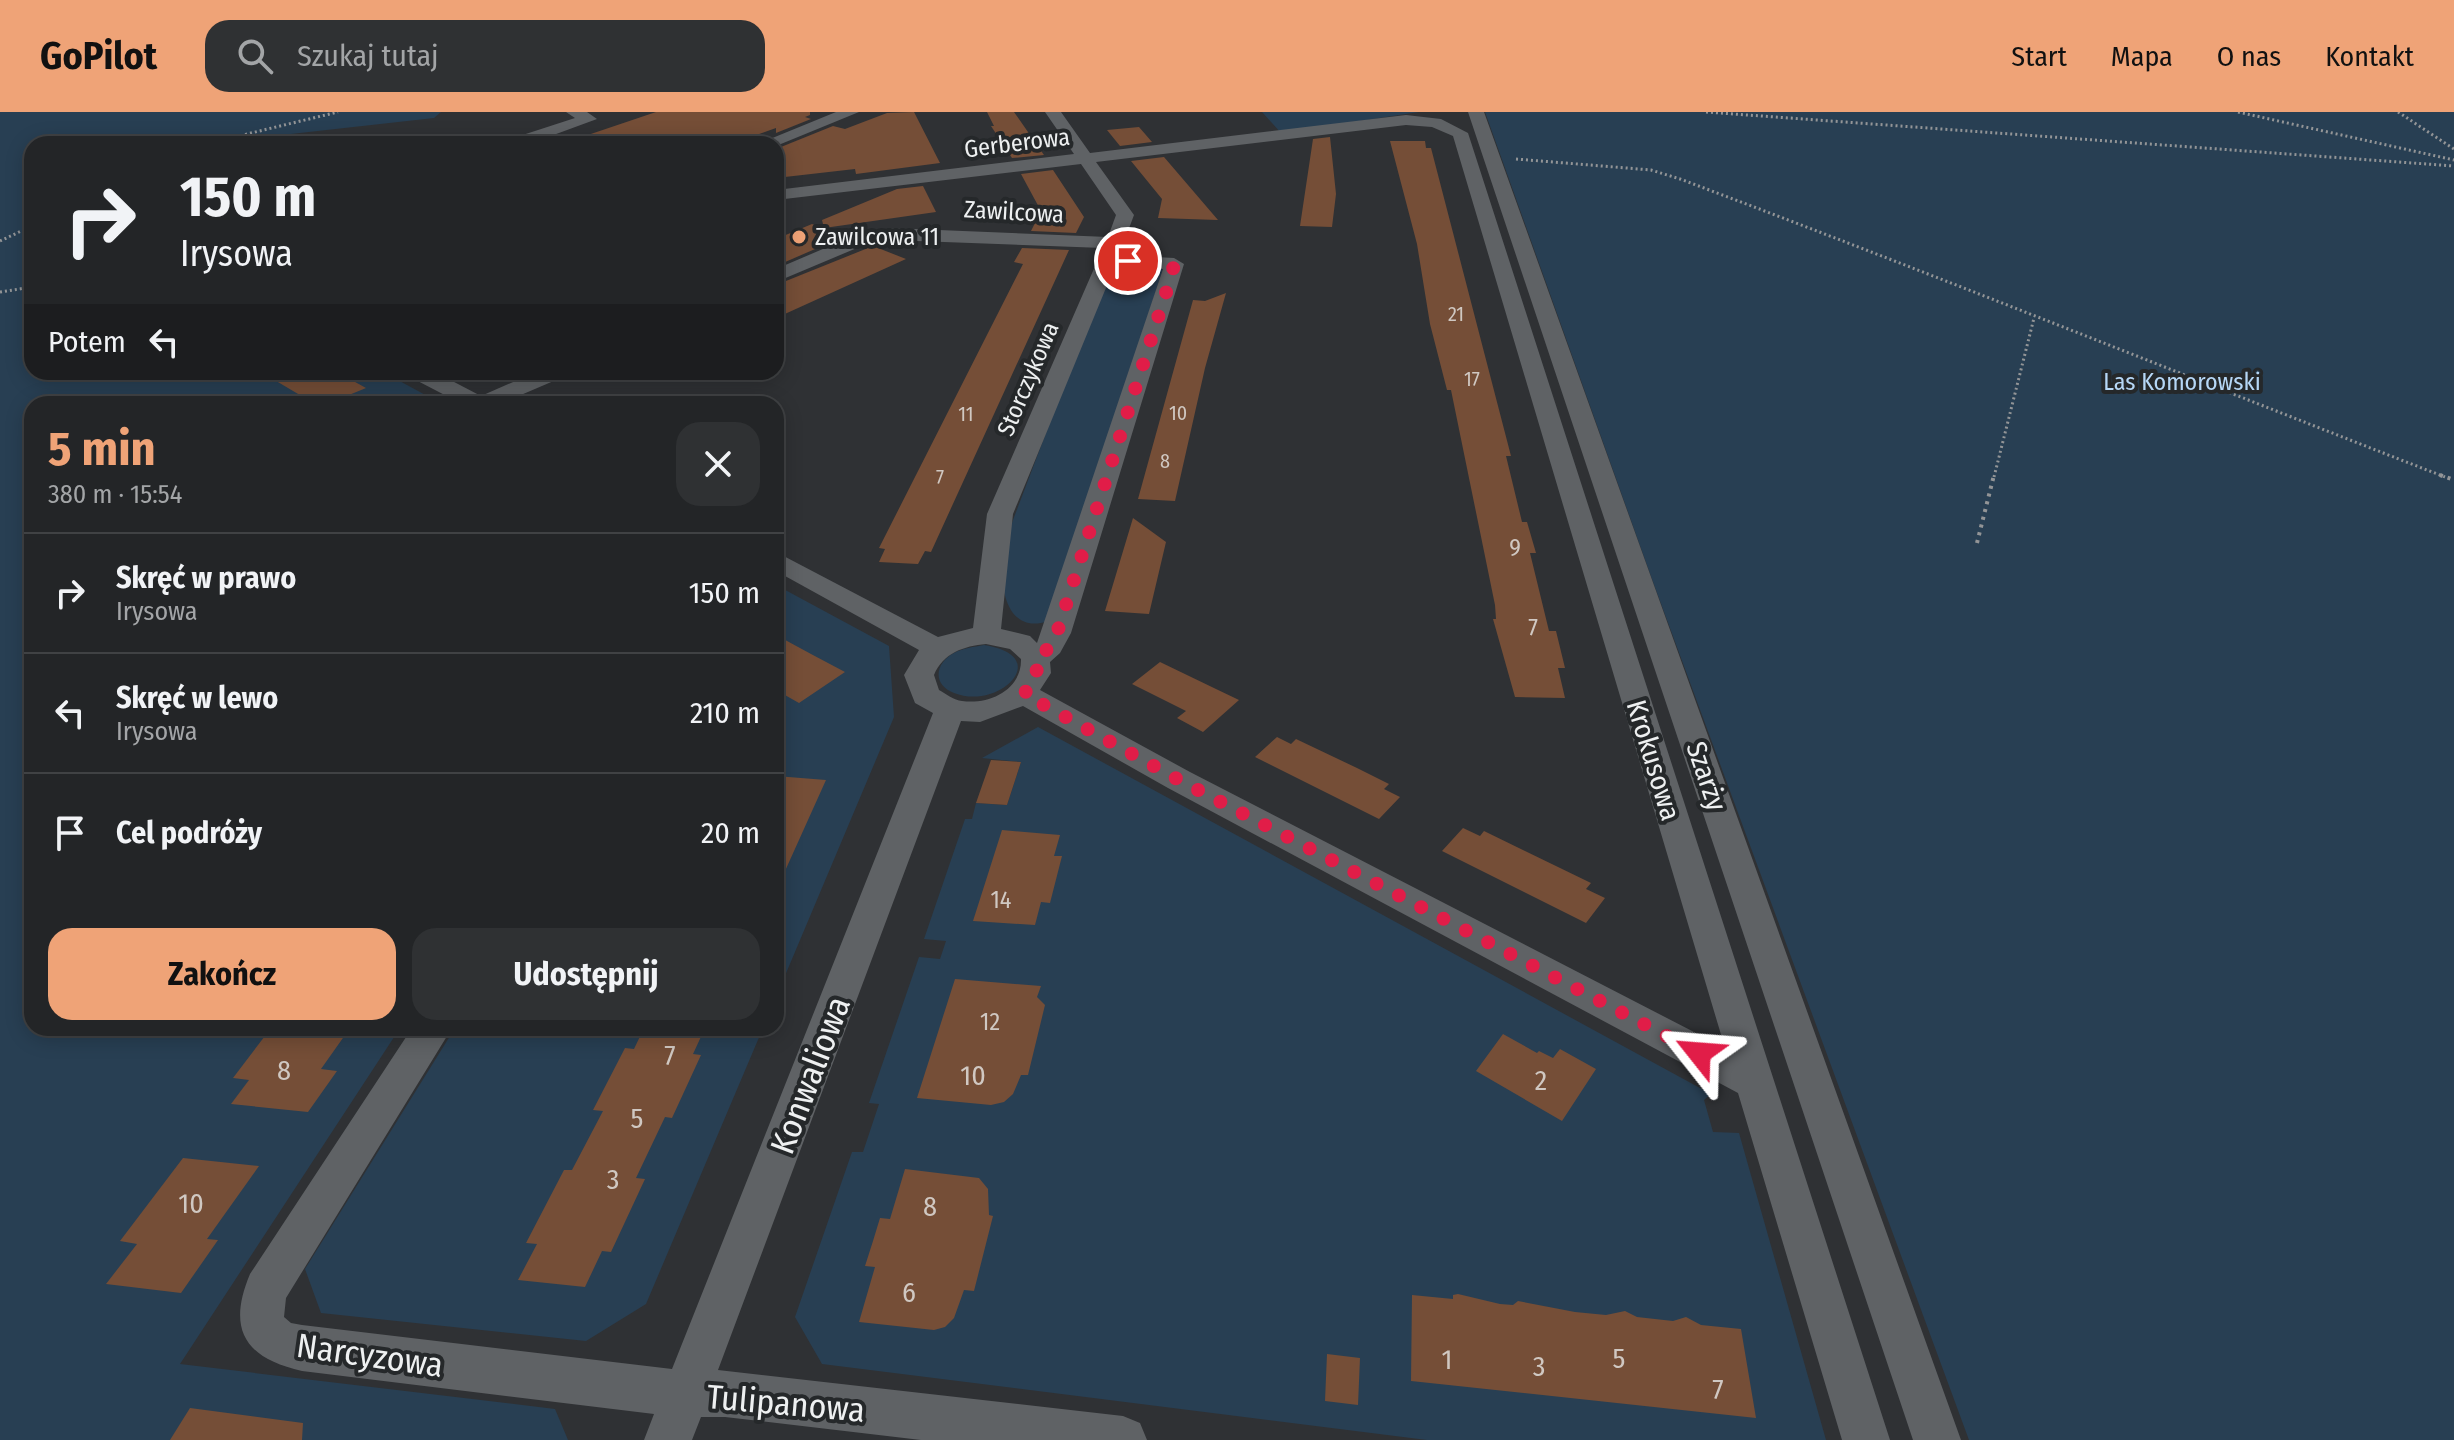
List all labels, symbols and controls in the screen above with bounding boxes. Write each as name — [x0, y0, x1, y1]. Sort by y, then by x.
search box — [205, 20, 765, 92]
text: GoPilot — [40, 33, 157, 79]
icon: search — [233, 34, 277, 78]
text: Szukaj tutaj — [297, 38, 439, 74]
text: Start — [2011, 40, 2067, 73]
text: Mapa — [2111, 40, 2173, 73]
text: O nas — [2217, 40, 2281, 73]
text: Kontakt — [2325, 40, 2414, 73]
street label: Gerberowa — [963, 123, 1071, 163]
text: 150 m — [180, 164, 316, 231]
icon: right — [48, 168, 152, 272]
street label: Zawilcowa — [963, 195, 1065, 229]
place label: Zawilcowa 11 — [815, 223, 939, 251]
pin — [1094, 227, 1162, 295]
marker: Zawilcowa 11 — [790, 228, 808, 246]
text: Irysowa — [180, 232, 293, 276]
icon: arrive — [1106, 239, 1150, 283]
house number: 21 — [1448, 302, 1464, 326]
street label: Storczykowa — [991, 318, 1065, 440]
icon: left — [142, 320, 186, 364]
text: Potem — [48, 324, 126, 360]
house number: 17 — [1464, 367, 1480, 391]
park label: Las Komorowski — [2103, 368, 2261, 396]
house number: 10 — [1169, 401, 1187, 425]
house number: 11 — [958, 402, 974, 426]
text: 5 min — [48, 420, 156, 478]
button: close — [676, 422, 760, 506]
house number: 8 — [1160, 449, 1170, 473]
house number: 7 — [936, 465, 944, 489]
text: 380 m · 15:54 — [48, 479, 182, 510]
house number: 9 — [1509, 534, 1521, 562]
text: Skręć w prawo — [116, 560, 296, 596]
icon: right — [48, 571, 92, 615]
text: 150 m — [689, 575, 760, 611]
text: Irysowa — [116, 596, 198, 627]
house number: 7 — [1528, 614, 1538, 642]
text: Skręć w lewo — [116, 680, 278, 716]
icon: left — [48, 691, 92, 735]
text: 210 m — [690, 695, 760, 731]
street label: Krokusowa — [1620, 696, 1687, 824]
text: Irysowa — [116, 716, 198, 747]
street label: Szarży — [1679, 737, 1734, 816]
icon: arrive — [48, 811, 92, 855]
text: Cel podróży — [116, 815, 262, 851]
text: 20 m — [701, 815, 760, 851]
house number: 14 — [991, 886, 1011, 914]
button: Zakończ — [48, 928, 396, 1020]
button: Udostępnij — [412, 928, 760, 1020]
street label: Konwaliowa — [762, 991, 859, 1160]
house number: 12 — [980, 1008, 1000, 1036]
position arrow — [1657, 1011, 1741, 1095]
house number: 7 — [664, 1039, 676, 1072]
house number: 8 — [277, 1054, 291, 1087]
house number: 10 — [960, 1059, 986, 1092]
house number: 2 — [1535, 1064, 1547, 1097]
house number: 5 — [631, 1102, 643, 1135]
house number: 3 — [607, 1163, 619, 1196]
house number: 10 — [178, 1187, 204, 1220]
house number: 8 — [923, 1190, 937, 1223]
house number: 6 — [902, 1276, 916, 1309]
street label: Narcyzowa — [294, 1325, 446, 1386]
house number: 5 — [1613, 1342, 1625, 1375]
house number: 1 — [1442, 1343, 1452, 1376]
house number: 3 — [1533, 1350, 1545, 1383]
house number: 7 — [1712, 1373, 1724, 1406]
street label: Tulipanowa — [705, 1376, 867, 1431]

